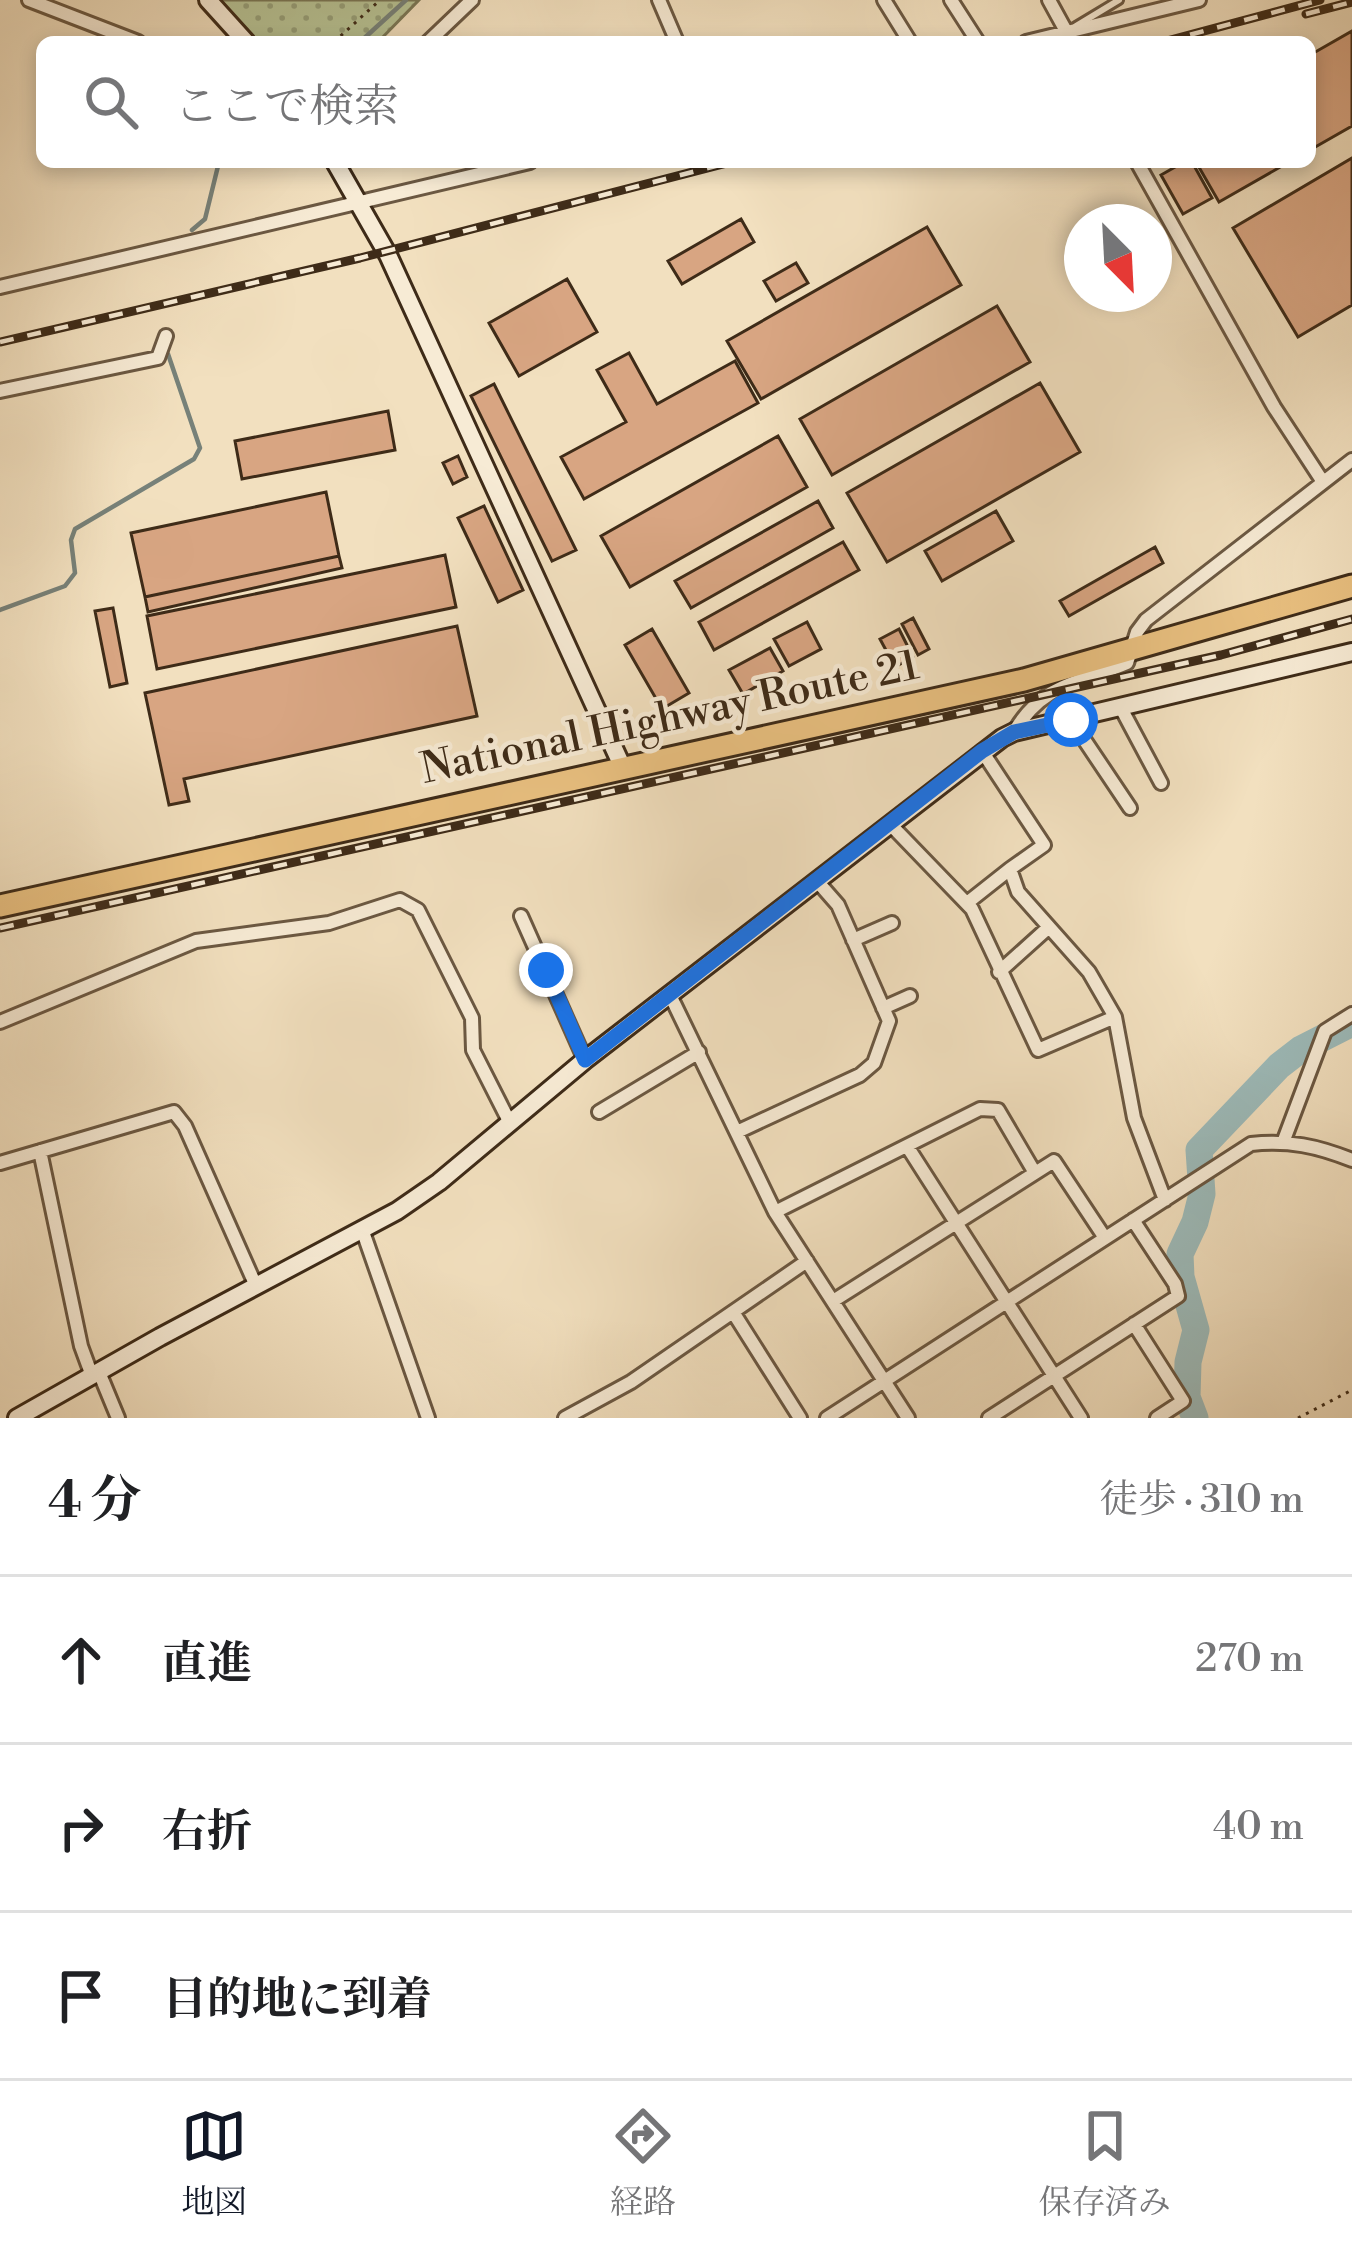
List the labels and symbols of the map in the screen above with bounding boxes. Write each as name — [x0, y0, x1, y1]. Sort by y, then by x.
north arrow — [1064, 204, 1172, 312]
street label: National Highway Route 21 — [416, 639, 924, 798]
route start — [1044, 693, 1098, 747]
route end — [519, 943, 573, 997]

